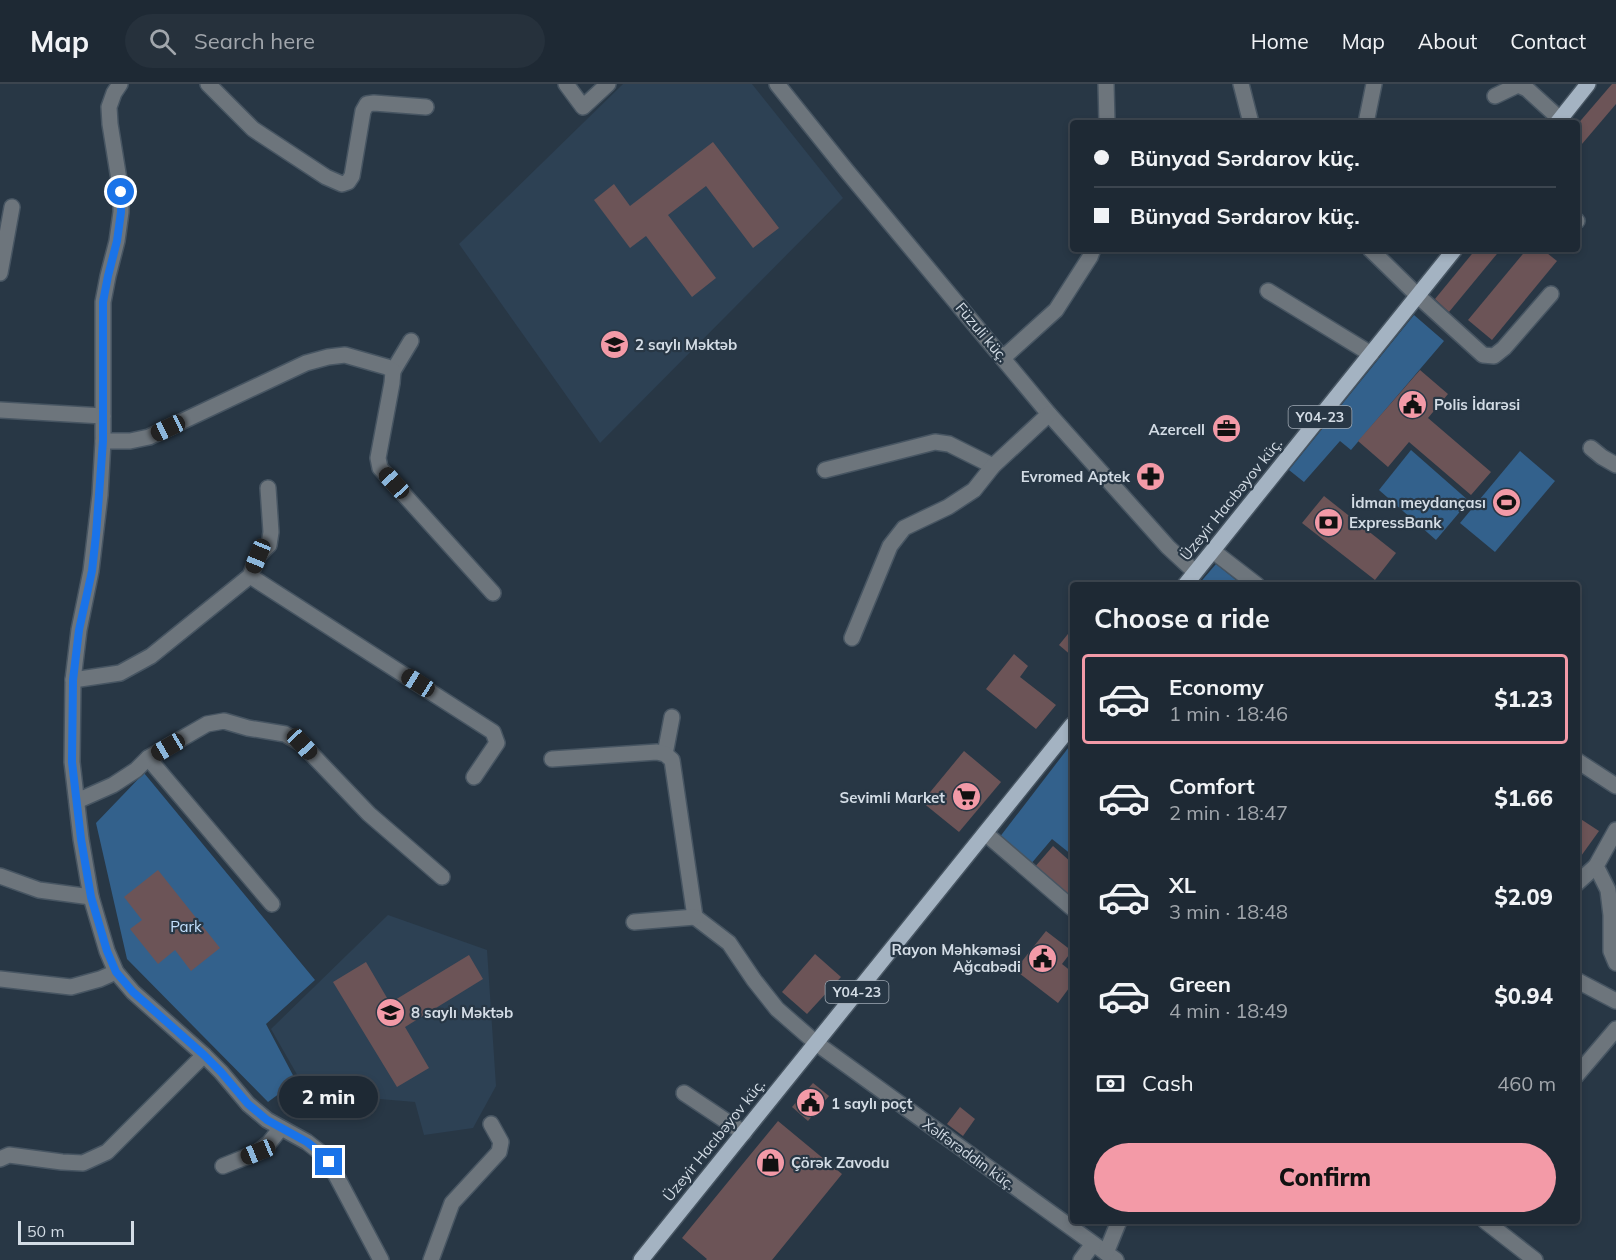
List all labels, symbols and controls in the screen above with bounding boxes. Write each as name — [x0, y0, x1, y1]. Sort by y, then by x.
search box — [125, 14, 545, 68]
text: Map — [30, 24, 89, 59]
icon: search — [146, 25, 179, 58]
text: Search here — [194, 27, 315, 55]
text: Home — [1251, 28, 1309, 54]
text: Map — [1342, 28, 1385, 54]
text: About — [1418, 28, 1477, 54]
text: Contact — [1510, 28, 1586, 54]
text: Bünyad Sərdarov küç. — [1130, 144, 1360, 172]
route start — [107, 178, 134, 205]
text: Bünyad Sərdarov küç. — [1130, 202, 1360, 230]
street label: Füzuli küç. — [952, 298, 1012, 366]
school or university icon: 2 saylı Məktəb — [598, 328, 630, 360]
place label: 2 saylı Məktəb — [635, 335, 737, 354]
public building icon: Polis İdarəsi — [1397, 388, 1429, 420]
place label: Polis İdarəsi — [1434, 395, 1520, 414]
road number: Y04-23 — [1288, 406, 1352, 428]
car — [148, 412, 188, 444]
office icon: Azercell — [1210, 413, 1242, 445]
place label: Azercell — [1149, 420, 1205, 439]
street label: Üzeyir Hacıbəyov küç. — [1176, 434, 1286, 564]
pharmacy icon: Evromed Aptek — [1135, 460, 1167, 492]
car — [375, 464, 413, 502]
place label: Evromed Aptek — [1021, 467, 1131, 486]
sports icon: İdman meydançası — [1491, 486, 1523, 518]
place label: İdman meydançası — [1351, 493, 1486, 512]
bank icon: ExpressBank — [1312, 506, 1344, 538]
place label: ExpressBank — [1349, 513, 1442, 532]
car — [243, 536, 273, 576]
text: Choose a ride — [1094, 601, 1270, 635]
car — [398, 666, 438, 700]
icon: car — [1097, 672, 1151, 726]
text: Economy — [1169, 673, 1264, 701]
text: $1.23 — [1494, 685, 1553, 713]
text: 1 min · 18:46 — [1169, 701, 1288, 726]
car — [283, 725, 321, 763]
car — [148, 730, 188, 764]
icon: car — [1097, 771, 1151, 825]
text: Comfort — [1169, 772, 1255, 800]
supermarket icon: Sevimli Market — [950, 781, 982, 813]
text: $1.66 — [1494, 784, 1553, 812]
place label: Sevimli Market — [839, 788, 945, 807]
text: 2 min · 18:47 — [1169, 800, 1288, 825]
icon: car — [1097, 870, 1151, 924]
text: XL — [1169, 871, 1196, 899]
text: $2.09 — [1494, 883, 1553, 911]
text: 3 min · 18:48 — [1169, 899, 1288, 924]
park label: Park — [170, 917, 202, 936]
place label: Rayon Məhkəməsi Ağcabədi — [891, 940, 1021, 976]
public building icon: Rayon Məhkəməsi Ağcabədi — [1026, 942, 1058, 974]
icon: car — [1097, 969, 1151, 1023]
text: Green — [1169, 970, 1231, 998]
road number: Y04-23 — [826, 981, 888, 1003]
text: $0.94 — [1494, 982, 1553, 1010]
school or university icon: 8 saylı Məktəb — [374, 996, 406, 1028]
text: 4 min · 18:49 — [1169, 998, 1288, 1023]
place label: 8 saylı Məktəb — [411, 1003, 513, 1022]
icon: cash — [1094, 1067, 1127, 1100]
text: Cash — [1142, 1069, 1194, 1097]
text: 460 m — [1497, 1071, 1556, 1096]
callout: 2 min — [280, 1075, 378, 1117]
street label: Üzeyir Hacıbəyov küç. — [659, 1075, 769, 1205]
text: 2 min — [302, 1084, 355, 1109]
public building icon: 1 saylı poçt — [794, 1087, 826, 1119]
place label: 1 saylı poçt — [831, 1094, 913, 1113]
street label: Xəlfərəddin küç. — [919, 1114, 1019, 1194]
car — [238, 1137, 278, 1167]
button: Confirm — [1094, 1143, 1556, 1212]
shop icon: Çörək Zavodu — [754, 1146, 786, 1178]
route end — [315, 1148, 342, 1175]
place label: Çörək Zavodu — [791, 1153, 889, 1172]
scale bar — [18, 1218, 134, 1246]
text: 50 m — [27, 1221, 64, 1241]

